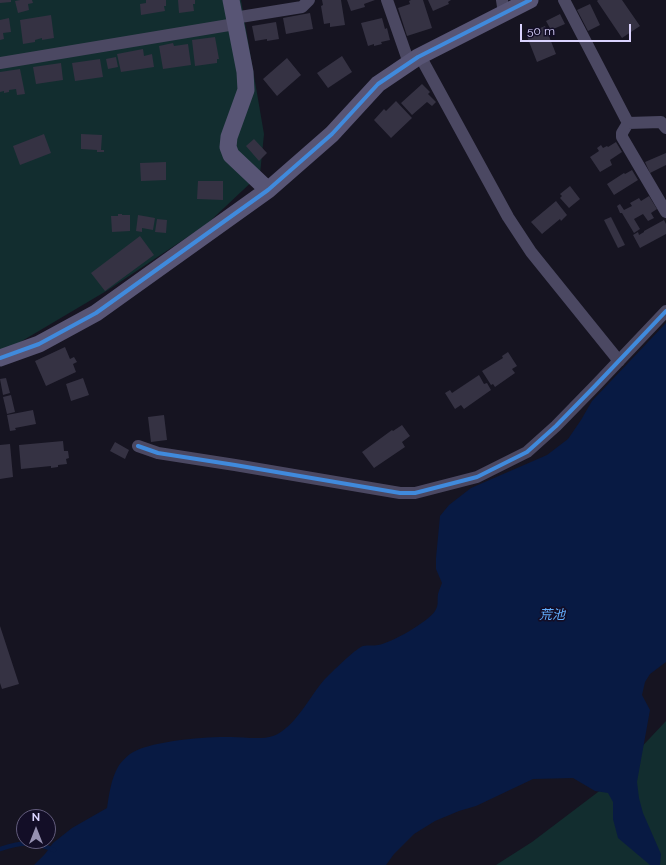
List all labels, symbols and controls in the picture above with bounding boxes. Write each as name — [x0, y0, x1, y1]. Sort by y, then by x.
scale bar — [522, 16, 633, 42]
text: 50 m — [527, 24, 555, 38]
water label: 荒池 — [539, 607, 565, 623]
north arrow — [16, 809, 56, 849]
text: N — [32, 811, 40, 824]

